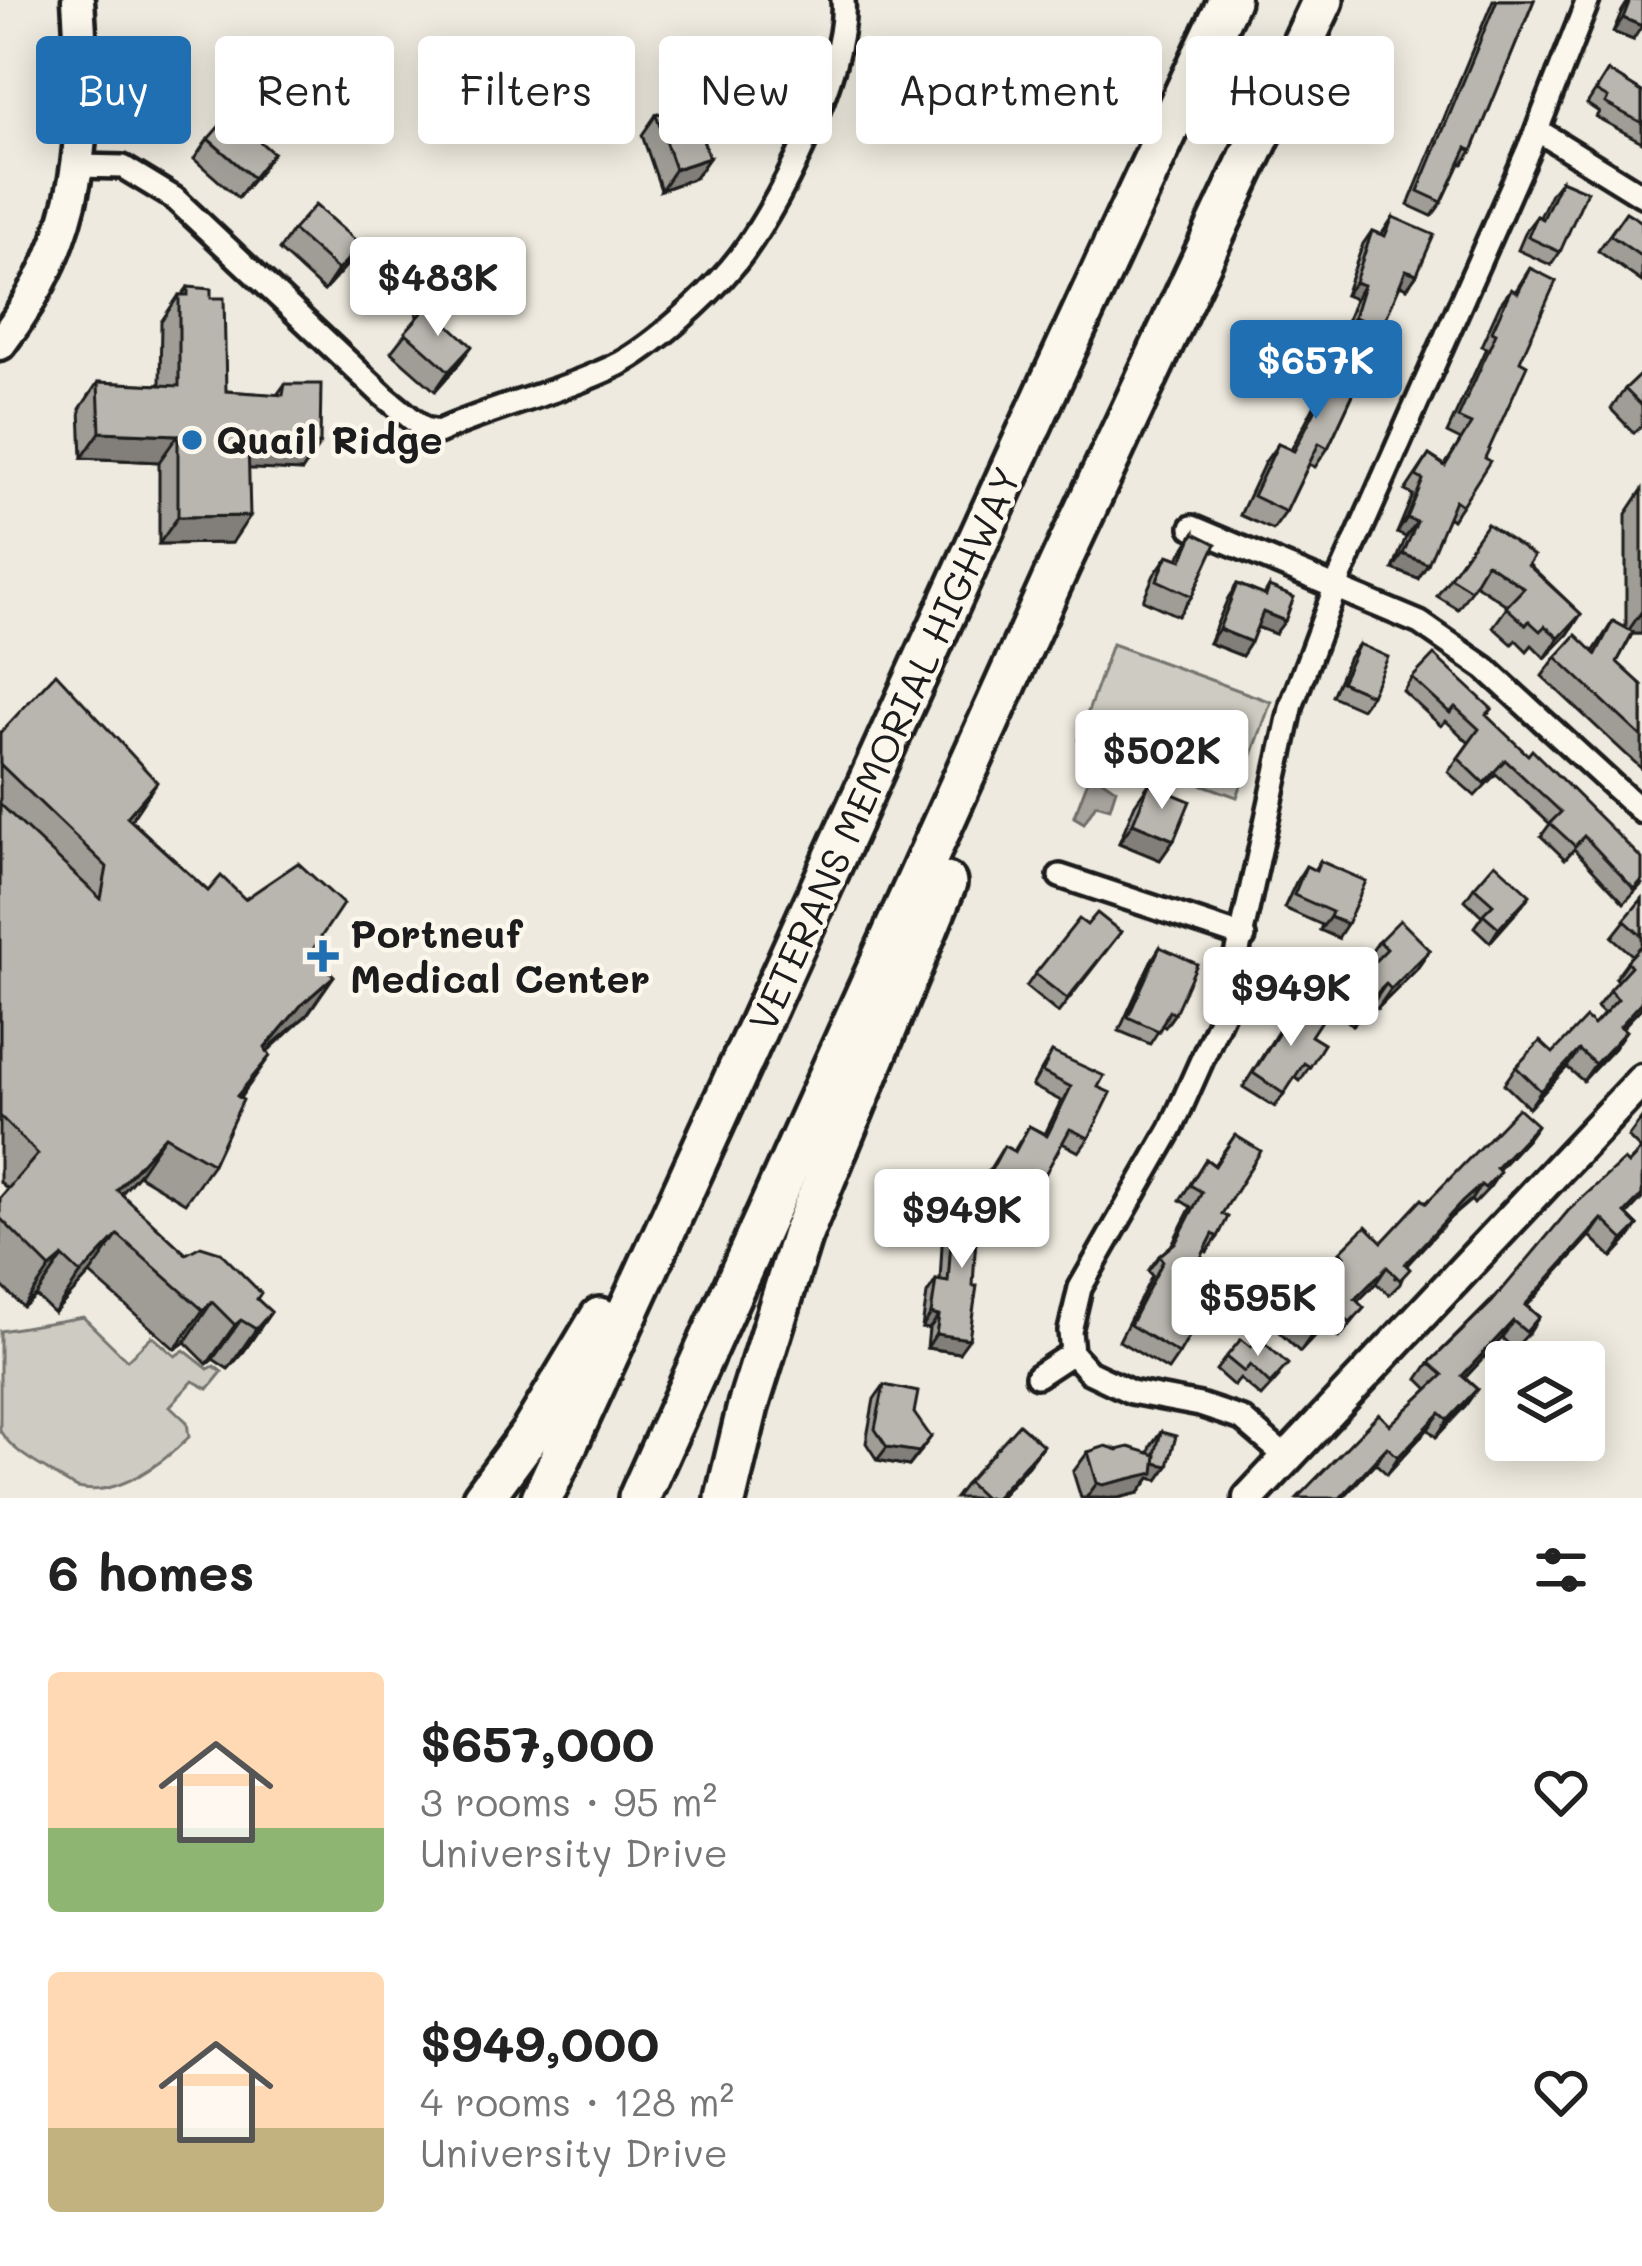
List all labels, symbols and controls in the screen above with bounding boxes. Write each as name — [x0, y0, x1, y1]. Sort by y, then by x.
chip: Buy — [36, 36, 191, 144]
chip: Rent — [215, 36, 394, 144]
chip: Filters — [418, 36, 635, 144]
chip: New — [659, 36, 832, 144]
chip: Apartment — [856, 36, 1162, 144]
chip: House — [1186, 36, 1394, 144]
pin: $483K — [354, 237, 522, 339]
text: $483K — [377, 250, 499, 301]
pin: $657K — [1232, 320, 1400, 422]
text: $657K — [1257, 333, 1375, 384]
place label: Quail Ridge — [216, 413, 443, 464]
marker: Quail Ridge — [179, 427, 205, 453]
street label: VETERANS MEMORIAL HIGHWAY — [736, 458, 1031, 1039]
pin: $502K — [1078, 710, 1246, 812]
text: $502K — [1102, 723, 1222, 774]
place label: Portneuf Medical Center — [350, 907, 650, 1003]
marker: Portneuf Medical Center — [307, 940, 339, 972]
pin: $949K — [1207, 947, 1375, 1049]
text: $949K — [1230, 960, 1352, 1011]
pin: $949K — [878, 1169, 1046, 1271]
text: $949K — [901, 1182, 1023, 1233]
pin: $595K — [1174, 1257, 1342, 1359]
text: $595K — [1199, 1270, 1317, 1321]
map controls — [1485, 1341, 1605, 1461]
button: layers — [1485, 1341, 1605, 1461]
text: 6 homes — [48, 1537, 254, 1604]
icon: filters — [1528, 1537, 1594, 1603]
text: $657,000 — [420, 1708, 655, 1775]
icon: home — [144, 1720, 288, 1864]
icon: heart — [1528, 1759, 1594, 1825]
text: 3 rooms · 95 m² — [420, 1775, 717, 1826]
text: University Drive — [420, 1826, 728, 1877]
text: $949,000 — [420, 2008, 659, 2075]
icon: home — [144, 2020, 288, 2164]
icon: heart — [1528, 2059, 1594, 2125]
text: 4 rooms · 128 m² — [420, 2075, 734, 2126]
text: University Drive — [420, 2126, 728, 2177]

